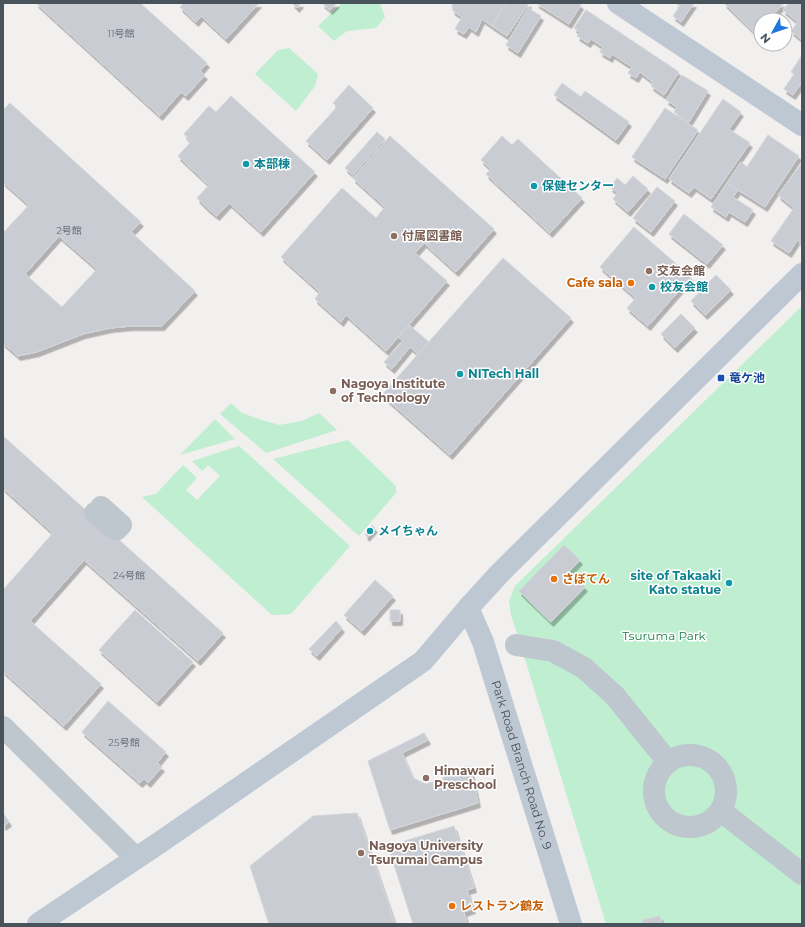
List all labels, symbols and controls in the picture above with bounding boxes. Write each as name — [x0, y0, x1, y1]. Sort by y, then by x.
north arrow — [753, 12, 793, 52]
house number: 11号館 — [107, 27, 135, 40]
text: N — [757, 31, 774, 46]
place label: 本部棟 — [254, 156, 290, 171]
marker: 本部棟 — [241, 159, 251, 169]
place label: 保健センター — [542, 178, 614, 193]
marker: 保健センター — [529, 181, 539, 191]
house number: 2号館 — [56, 224, 82, 237]
place label: 付属図書館 — [402, 228, 462, 243]
marker: 付属図書館 — [389, 231, 399, 241]
place label: 交友会館 — [657, 263, 705, 278]
marker: 交友会館 — [644, 266, 654, 276]
place label: Cafe sala — [567, 275, 623, 290]
marker: Cafe sala — [626, 278, 636, 288]
place label: 校友会館 — [660, 279, 708, 294]
marker: 校友会館 — [647, 282, 657, 292]
place label: NITech Hall — [468, 366, 539, 381]
marker: NITech Hall — [455, 369, 465, 379]
place label: 竜ケ池 — [729, 370, 765, 385]
marker: 竜ケ池 — [716, 373, 726, 383]
place label: Nagoya Institute of Technology — [341, 376, 446, 405]
marker: Nagoya Institute of Technology — [328, 386, 338, 396]
place label: メイちゃん — [378, 523, 438, 538]
marker: メイちゃん — [365, 526, 375, 536]
place label: site of Takaaki Kato statue — [631, 568, 721, 597]
house number: 24号館 — [113, 569, 145, 582]
place label: さぼてん — [562, 571, 610, 586]
marker: さぼてん — [549, 574, 559, 584]
marker: site of Takaaki Kato statue — [724, 578, 734, 588]
park label: Tsuruma Park — [622, 628, 707, 643]
street label: Park Road Branch Road No. 9 — [488, 678, 555, 851]
house number: 25号館 — [108, 736, 140, 749]
place label: Himawari Preschool — [434, 763, 496, 792]
marker: Himawari Preschool — [421, 773, 431, 783]
place label: Nagoya University Tsurumai Campus — [369, 838, 484, 867]
marker: Nagoya University Tsurumai Campus — [356, 848, 366, 858]
place label: レストラン鶴友 — [460, 898, 544, 913]
marker: レストラン鶴友 — [447, 901, 457, 911]

